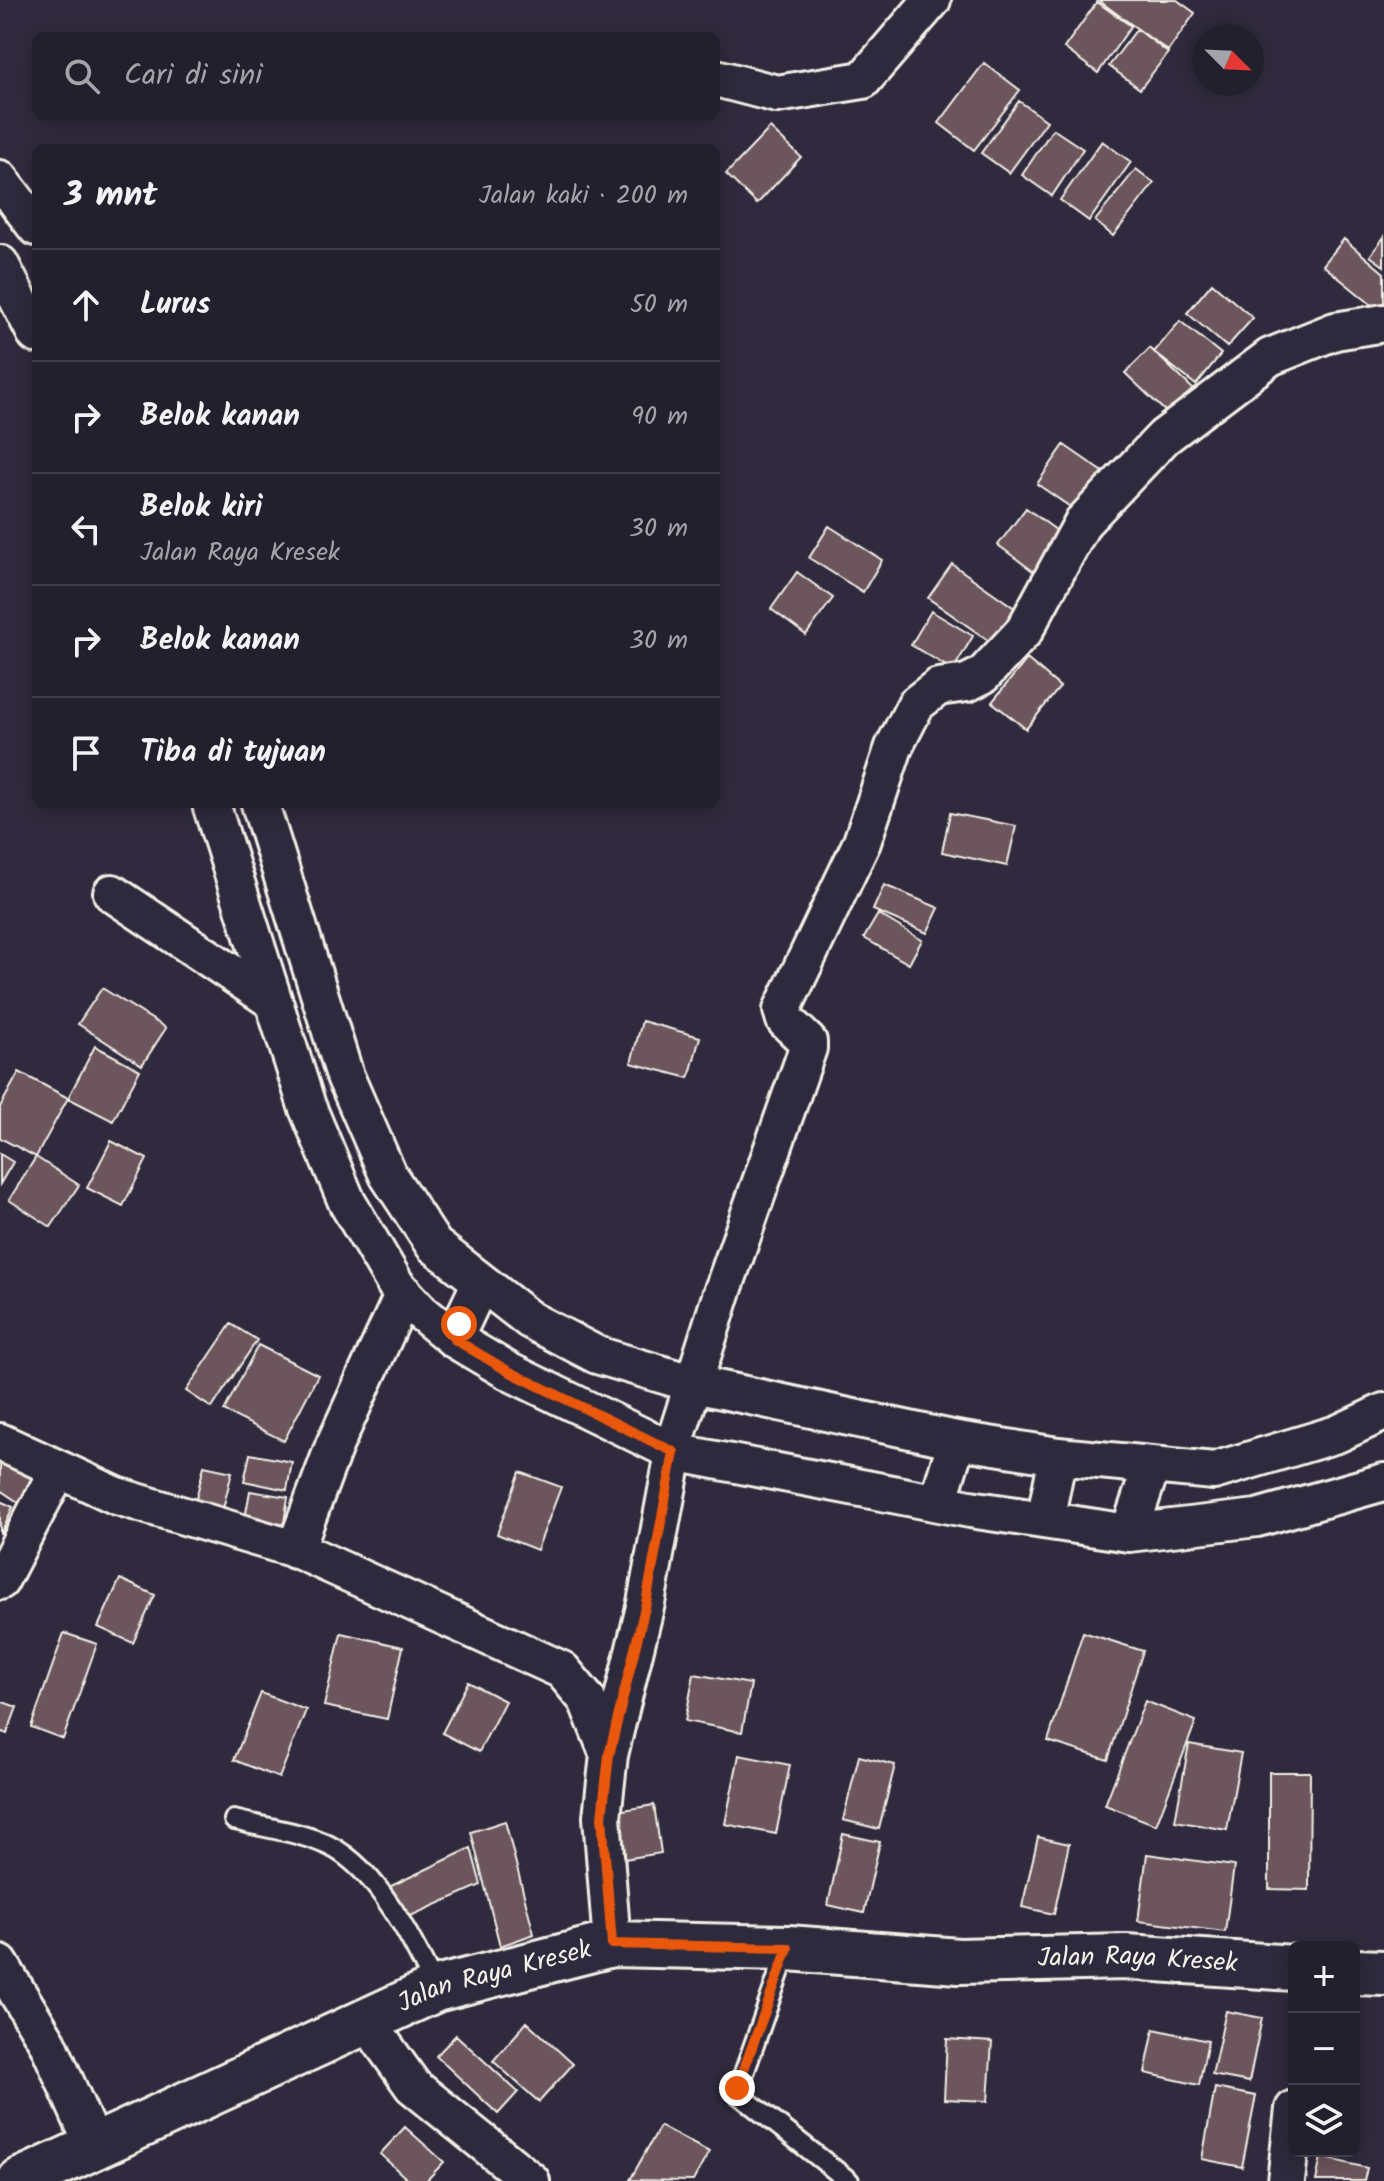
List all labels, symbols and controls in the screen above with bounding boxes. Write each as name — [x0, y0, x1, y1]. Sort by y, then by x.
north arrow — [1192, 24, 1264, 96]
search box — [32, 32, 720, 120]
text: Cari di sini — [124, 52, 262, 100]
icon: search — [60, 54, 104, 98]
text: 3 mnt — [64, 169, 158, 223]
text: Jalan kaki · 200 m — [479, 175, 688, 217]
text: Lurus — [140, 281, 210, 329]
icon: ahead — [64, 283, 108, 327]
text: 50 m — [630, 284, 688, 326]
text: Belok kanan — [140, 393, 300, 441]
icon: right — [64, 395, 108, 439]
text: 90 m — [631, 396, 688, 438]
text: Belok kiri — [140, 484, 263, 532]
icon: left — [64, 507, 108, 551]
text: 30 m — [629, 508, 688, 550]
text: Jalan Raya Kresek — [140, 532, 340, 574]
text: Belok kanan — [140, 617, 300, 665]
icon: right — [64, 619, 108, 663]
text: 30 m — [629, 620, 688, 662]
text: Tiba di tujuan — [140, 729, 326, 777]
icon: arrive — [64, 731, 108, 775]
route start — [441, 1306, 477, 1342]
street label: Jalan Raya Kresek — [391, 1929, 597, 2025]
street label: Jalan Raya Kresek — [1037, 1936, 1240, 1985]
map controls — [1288, 1941, 1360, 2157]
button: + — [1288, 1941, 1360, 2013]
button: − — [1288, 2013, 1360, 2085]
route end — [719, 2070, 755, 2106]
button: layers — [1288, 2085, 1360, 2157]

